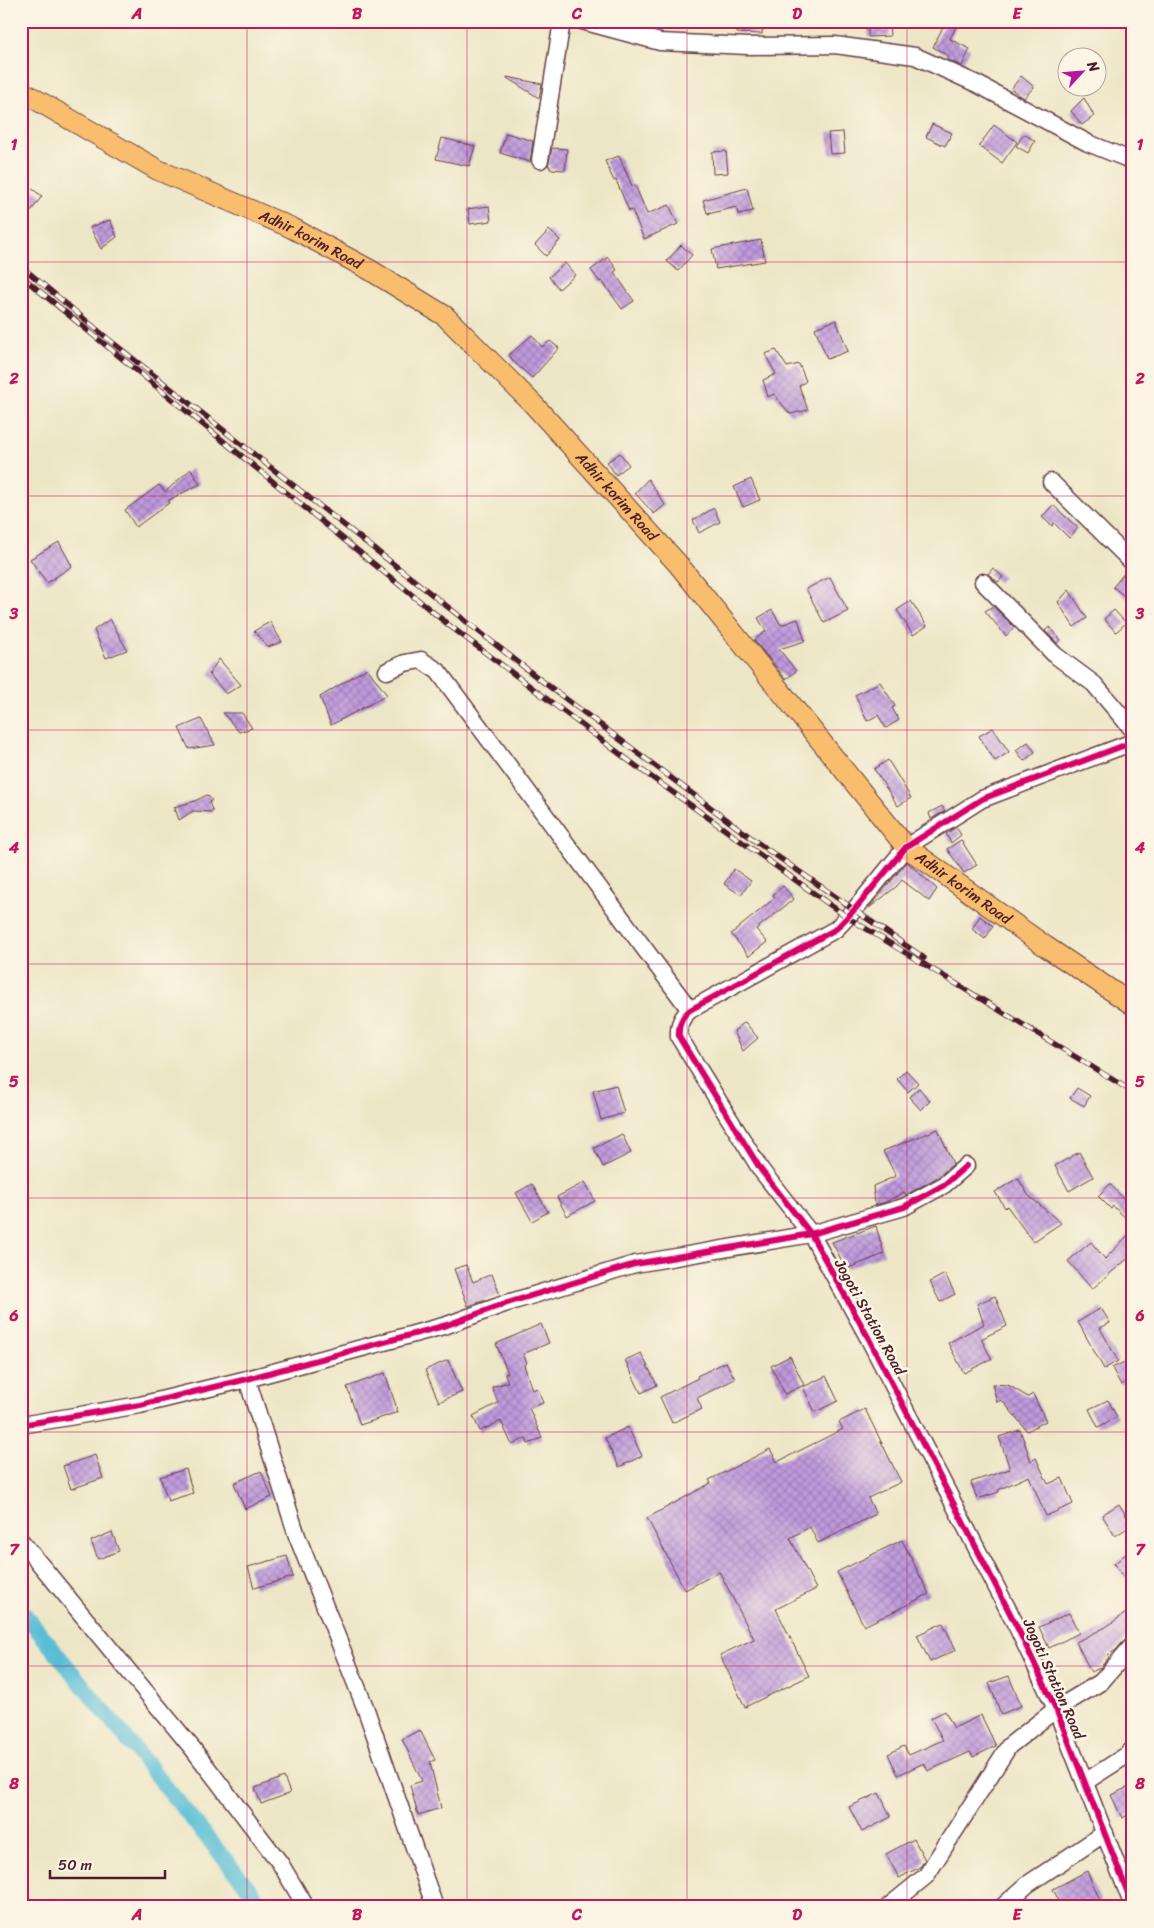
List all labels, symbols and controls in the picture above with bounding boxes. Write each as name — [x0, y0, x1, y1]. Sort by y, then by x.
text: A — [131, 0, 142, 28]
text: B — [352, 0, 363, 28]
text: C — [571, 0, 583, 28]
text: D — [792, 0, 802, 28]
text: E — [1013, 0, 1023, 28]
north arrow — [1056, 48, 1106, 98]
text: N — [1079, 56, 1107, 77]
text: 1 — [11, 130, 18, 159]
text: 1 — [1137, 130, 1144, 159]
street label: Adhir korim Road — [254, 202, 368, 277]
text: 2 — [8, 364, 19, 393]
text: 2 — [1134, 364, 1145, 393]
street label: Adhir korim Road — [568, 445, 665, 548]
text: 3 — [9, 599, 19, 628]
text: 3 — [1135, 599, 1145, 628]
text: 4 — [8, 833, 19, 862]
text: 4 — [1134, 833, 1145, 862]
street label: Adhir korim Road — [909, 844, 1018, 932]
text: 5 — [9, 1067, 19, 1096]
text: 5 — [1135, 1067, 1145, 1096]
street label: Jogoti Station Road — [827, 1253, 913, 1381]
text: 6 — [8, 1301, 19, 1330]
text: 6 — [1134, 1301, 1145, 1330]
text: 7 — [9, 1535, 20, 1564]
text: 7 — [1135, 1535, 1146, 1564]
street label: Jogoti Station Road — [1015, 1614, 1093, 1745]
text: 8 — [8, 1769, 19, 1798]
text: 8 — [1134, 1769, 1145, 1798]
scale bar — [50, 1848, 165, 1880]
text: 50 m — [58, 1852, 93, 1878]
text: A — [131, 1900, 142, 1928]
text: B — [352, 1900, 363, 1928]
text: C — [571, 1900, 583, 1928]
text: D — [792, 1900, 802, 1928]
text: E — [1013, 1900, 1023, 1928]

